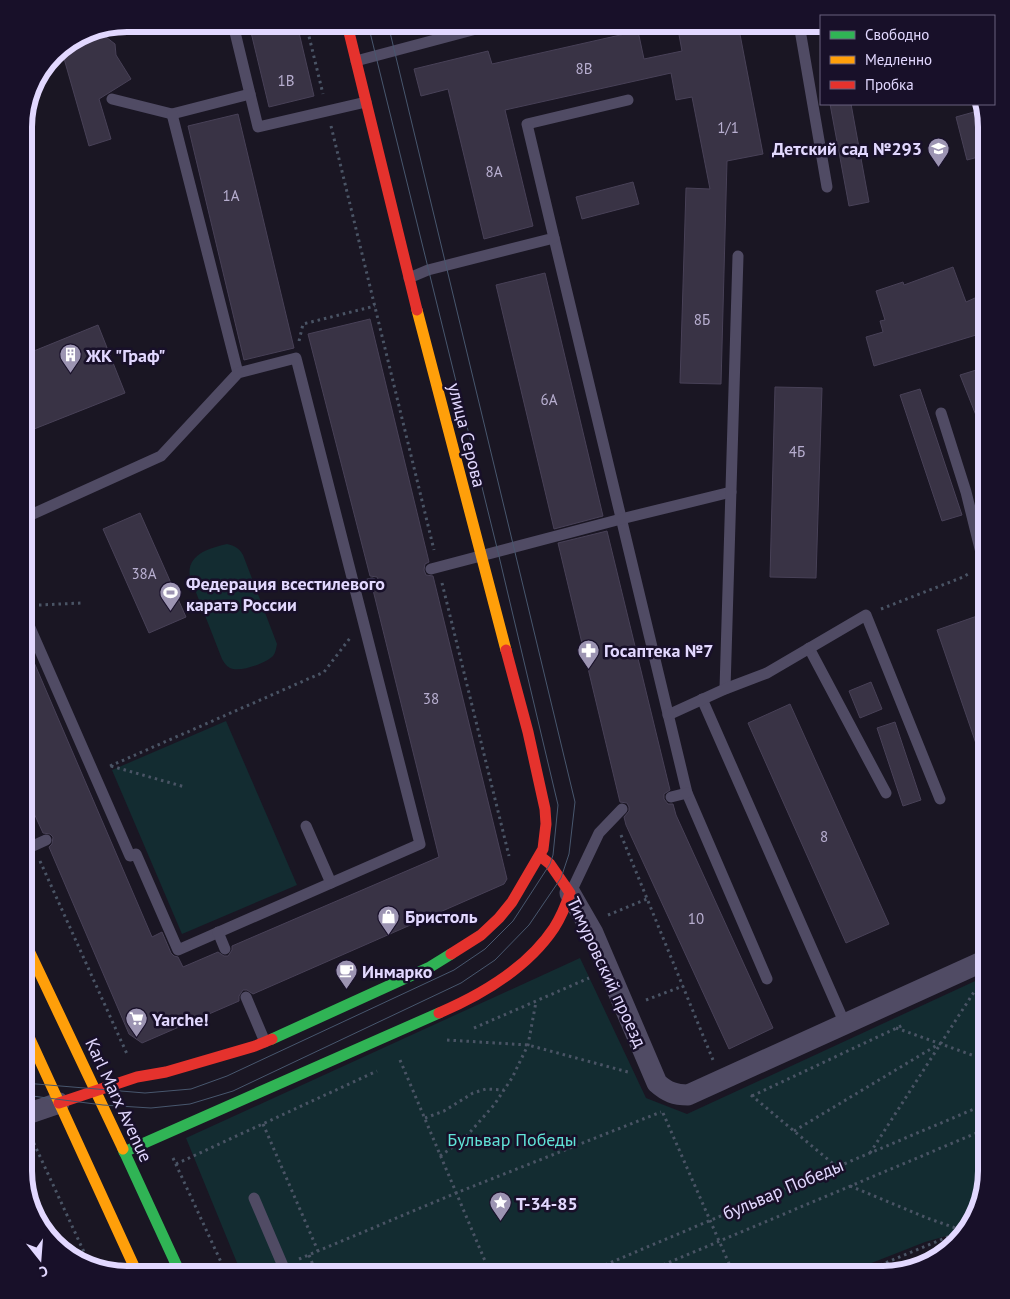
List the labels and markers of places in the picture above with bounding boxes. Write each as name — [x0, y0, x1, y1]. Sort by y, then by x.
school or university icon: Детский сад №293 — [926, 136, 950, 167]
place label: Детский сад №293 — [772, 137, 922, 160]
building icon: ЖК "Граф" — [58, 343, 82, 374]
place label: ЖК "Граф" — [85, 344, 166, 367]
place label: Федерация всестилевого каратэ России — [186, 572, 385, 616]
sports icon: Федерация всестилевого каратэ России — [158, 581, 182, 612]
pharmacy icon: Госаптека №7 — [576, 638, 600, 669]
place label: Госаптека №7 — [604, 639, 714, 662]
shop icon: Бристоль — [377, 904, 401, 935]
place label: Бристоль — [405, 905, 478, 928]
cafe icon: Инмарко — [334, 959, 358, 990]
place label: Инмарко — [362, 960, 433, 983]
supermarket icon: Yarche! — [124, 1007, 148, 1038]
place label: Yarche! — [151, 1008, 209, 1031]
place icon: Т-34-85 — [488, 1191, 512, 1222]
place label: Т-34-85 — [516, 1192, 578, 1215]

